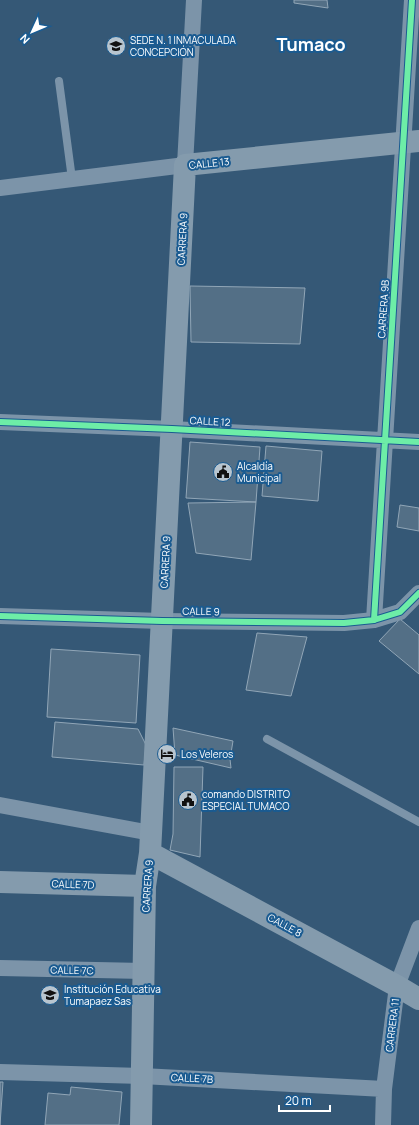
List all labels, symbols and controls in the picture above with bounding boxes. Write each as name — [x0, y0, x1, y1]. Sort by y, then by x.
north arrow — [12, 12, 52, 52]
text: N — [16, 31, 33, 47]
district label: Tumaco — [276, 32, 346, 56]
place label: SEDE N. 1 INMACULADA CONCEPCIÓN — [130, 33, 236, 59]
school or university icon: SEDE N. 1 INMACULADA CONCEPCIÓN — [105, 35, 127, 57]
street label: CALLE 13 — [188, 154, 230, 172]
street label: CARRERA 9 — [174, 212, 190, 266]
street label: CARRERA 9B — [374, 279, 392, 339]
street label: CALLE 12 — [189, 413, 231, 429]
place label: Alcaldía Municipal — [237, 459, 281, 485]
public building icon: Alcaldía Municipal — [212, 461, 234, 483]
street label: CARRERA 9 — [157, 535, 173, 589]
street label: CALLE 9 — [182, 604, 220, 618]
hotel icon: Los Veleros — [156, 743, 178, 765]
place label: Los Veleros — [181, 747, 233, 761]
place label: comando DISTRITO ESPECIAL TUMACO — [202, 787, 290, 813]
public building icon: comando DISTRITO ESPECIAL TUMACO — [177, 789, 199, 811]
street label: CARRERA 9 — [138, 859, 156, 913]
street label: CALLE 7D — [51, 876, 95, 892]
street label: CALLE 8 — [265, 910, 305, 940]
street label: CALLE 7C — [50, 963, 94, 977]
place label: Institución Educativa Tumapaez Sas — [64, 982, 161, 1008]
school or university icon: Institución Educativa Tumapaez Sas — [39, 984, 61, 1006]
street label: CARRERA 11 — [382, 997, 402, 1053]
street label: CALLE 7B — [170, 1070, 214, 1086]
scale bar — [279, 1087, 330, 1113]
text: 20 m — [285, 1092, 312, 1109]

